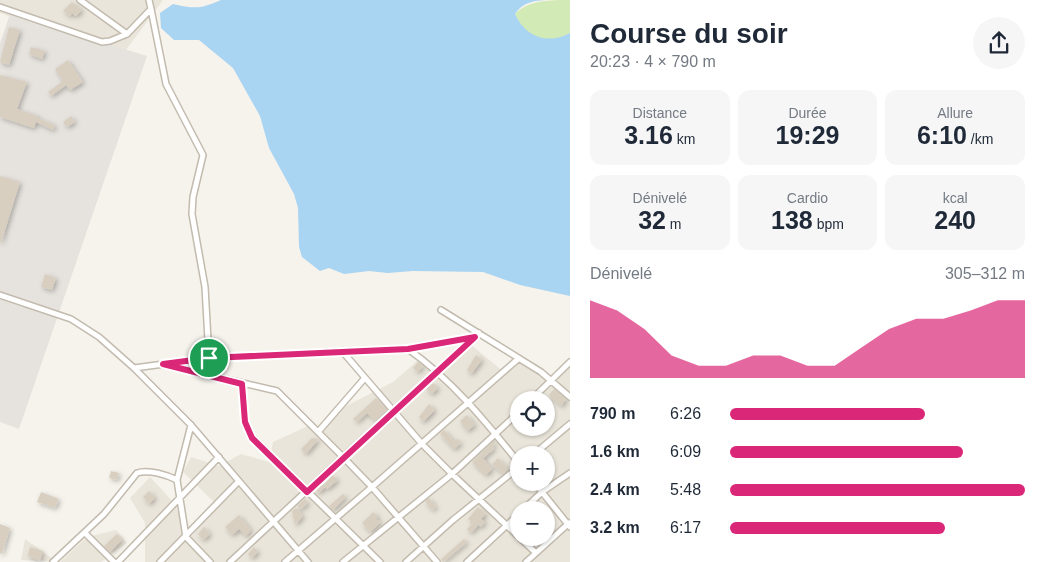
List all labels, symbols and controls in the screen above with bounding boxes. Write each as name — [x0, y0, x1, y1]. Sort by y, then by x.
button: share — [973, 17, 1025, 69]
text: Course du soir — [590, 18, 788, 49]
text: 20:23 · 4 × 790 m — [590, 53, 716, 70]
text: Distance — [633, 105, 687, 121]
text: Durée — [788, 105, 827, 121]
text: Allure — [937, 105, 973, 121]
text: 3.16 — [624, 121, 673, 149]
text: 19:29 — [776, 121, 839, 149]
text: 6:10 — [917, 121, 967, 149]
text: km — [673, 131, 695, 147]
text: /km — [967, 131, 993, 147]
text: Dénivelé — [633, 190, 687, 206]
text: Cardio — [787, 190, 828, 206]
text: kcal — [943, 190, 968, 206]
text: 32 — [638, 206, 666, 234]
text: 138 — [771, 206, 813, 234]
text: 240 — [934, 206, 976, 234]
text: m — [666, 216, 682, 232]
text: bpm — [813, 216, 844, 232]
text: Dénivelé — [590, 265, 652, 282]
text: 305–312 m — [945, 265, 1025, 282]
pin — [188, 337, 230, 379]
icon: arrive — [195, 344, 223, 372]
map controls — [510, 391, 555, 546]
button: locate — [510, 391, 555, 436]
text: 790 m — [590, 405, 635, 422]
text: 6:26 — [670, 405, 701, 422]
text: 1.6 km — [590, 443, 640, 460]
text: 6:09 — [670, 443, 701, 460]
button: + — [510, 446, 555, 491]
text: 2.4 km — [590, 481, 640, 498]
text: 5:48 — [670, 481, 701, 498]
button: − — [510, 501, 555, 546]
text: 3.2 km — [590, 519, 640, 536]
text: 6:17 — [670, 519, 701, 536]

